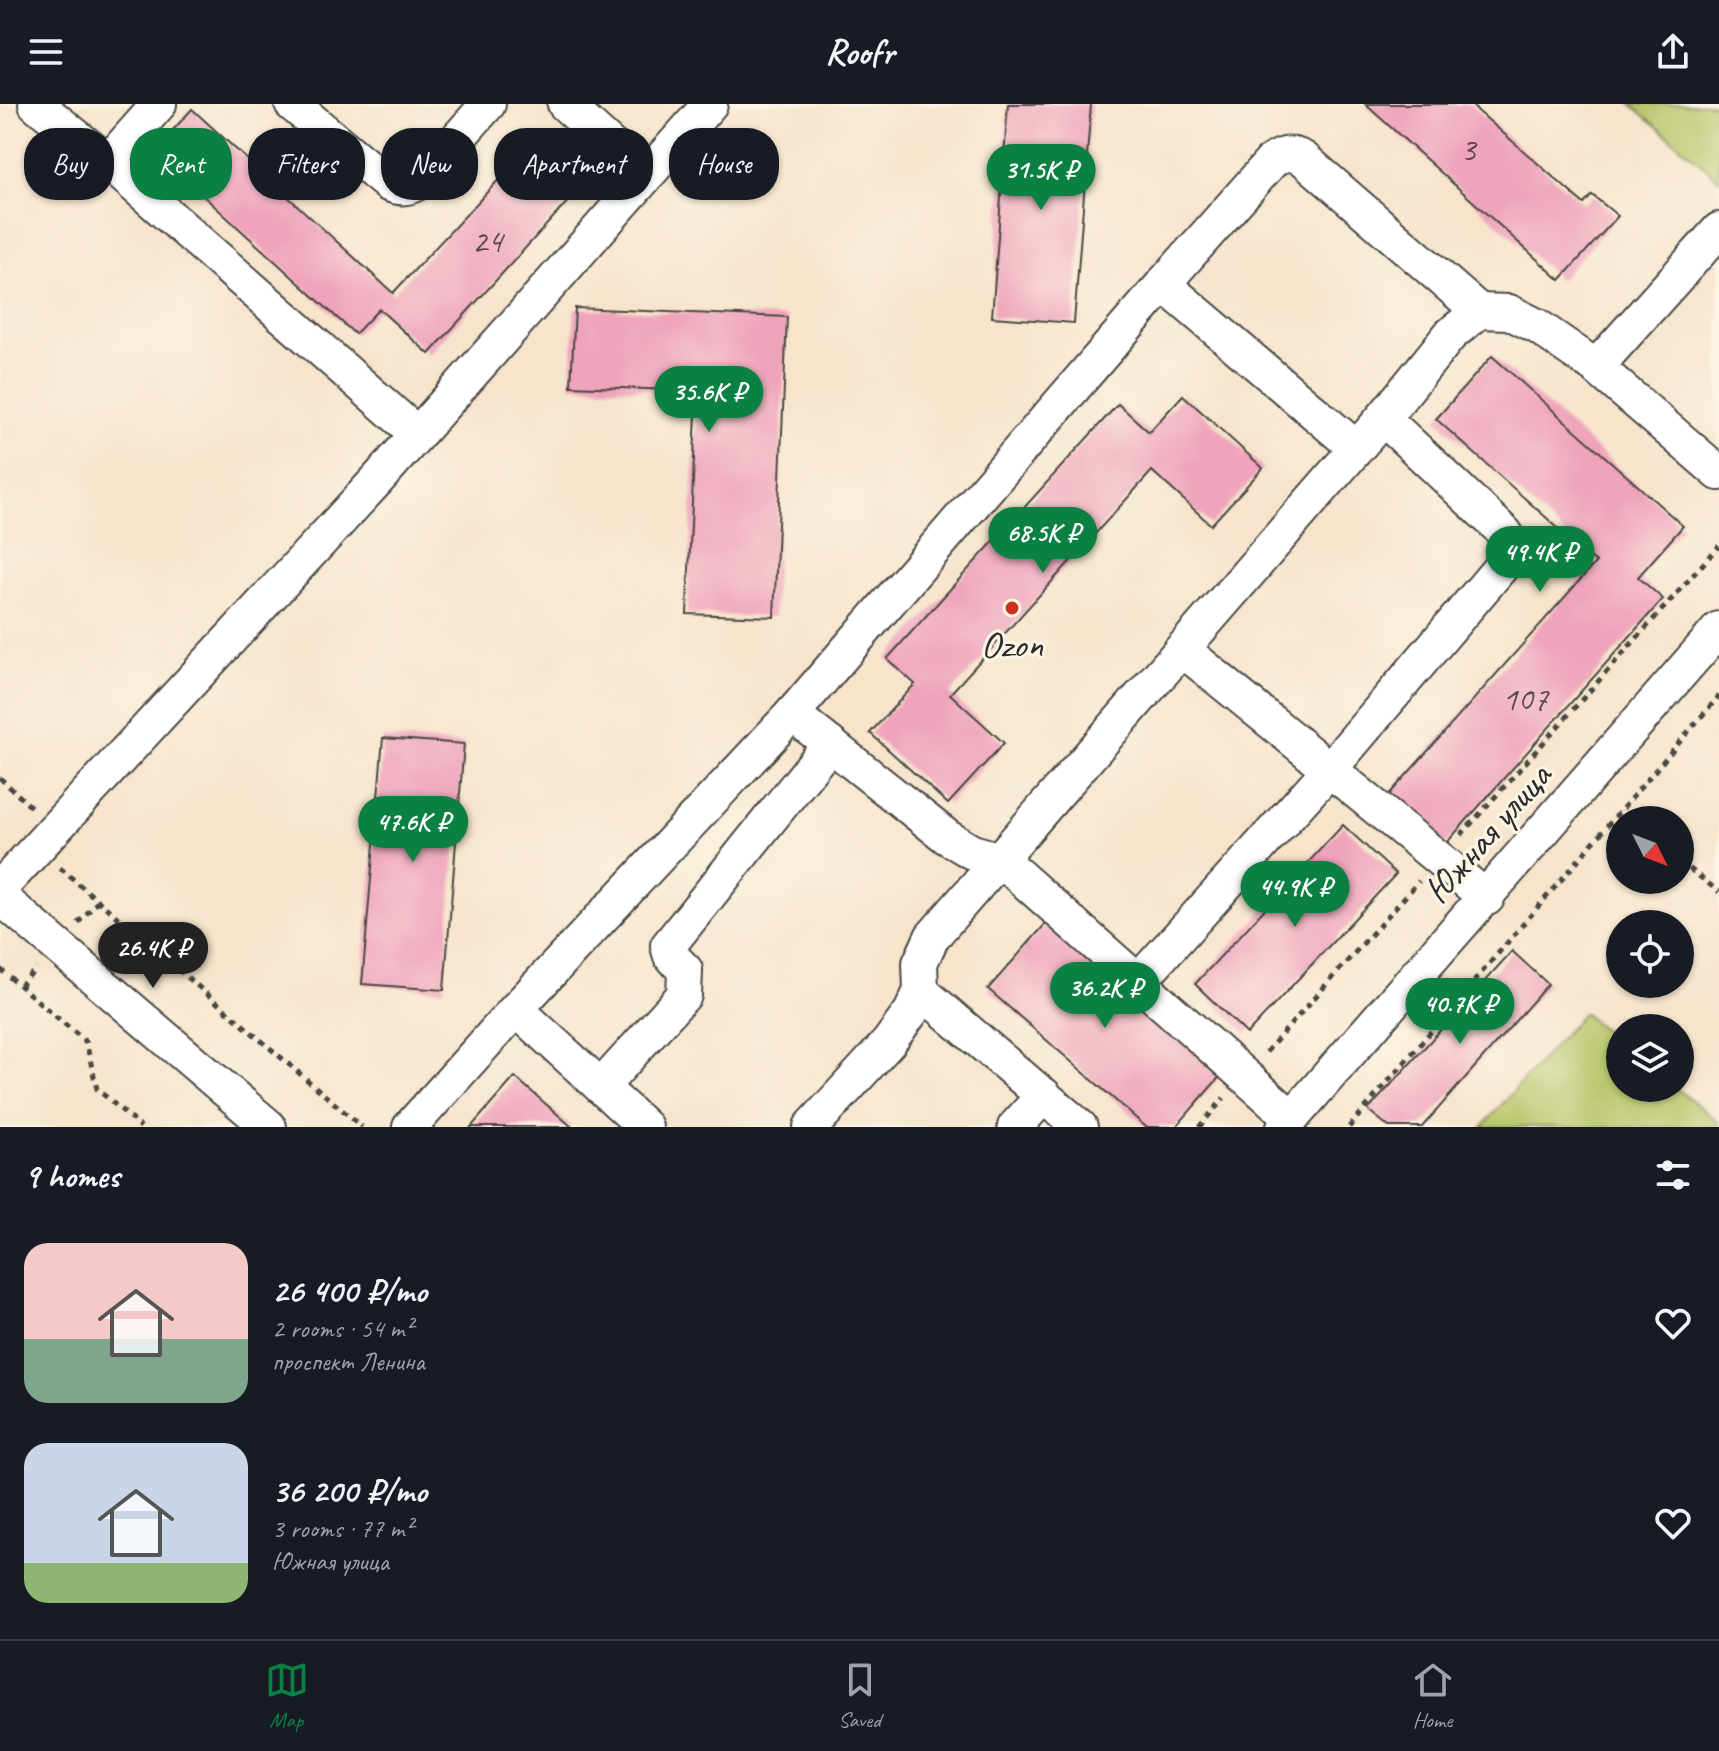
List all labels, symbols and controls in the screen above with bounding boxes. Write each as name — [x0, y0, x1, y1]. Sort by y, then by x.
text: Roofr — [825, 29, 894, 75]
icon: menu — [24, 30, 68, 74]
icon: share — [1651, 30, 1695, 74]
chip: Buy — [24, 128, 114, 200]
chip: Rent — [130, 128, 232, 200]
chip: Filters — [248, 128, 365, 200]
chip: New — [381, 128, 478, 200]
chip: Apartment — [494, 128, 653, 200]
chip: House — [669, 128, 779, 200]
house number: 3 — [1460, 128, 1478, 171]
pin: 31.5K ₽ — [967, 144, 1115, 212]
text: 31.5K ₽ — [1005, 153, 1077, 186]
house number: 24 — [472, 219, 506, 262]
pin: 35.6K ₽ — [635, 366, 783, 434]
text: 35.6K ₽ — [672, 375, 746, 408]
pin: 68.5K ₽ — [969, 507, 1117, 575]
text: 68.5K ₽ — [1006, 516, 1080, 549]
pin: 49.4K ₽ — [1466, 526, 1614, 594]
text: 49.4K ₽ — [1504, 535, 1576, 568]
marker: Ozon — [1003, 599, 1021, 617]
place label: Ozon — [981, 621, 1044, 668]
house number: 107 — [1502, 677, 1550, 720]
street label: Южная улица — [1414, 751, 1563, 913]
pin: 47.6K ₽ — [339, 796, 487, 864]
text: 47.6K ₽ — [376, 805, 450, 838]
north arrow — [1606, 806, 1694, 894]
map controls — [1606, 806, 1694, 1102]
pin: 44.9K ₽ — [1221, 861, 1369, 929]
text: 44.9K ₽ — [1259, 870, 1331, 903]
button: locate — [1606, 910, 1694, 998]
pin: 26.4K ₽ — [79, 922, 227, 990]
text: 26.4K ₽ — [116, 931, 190, 964]
pin: 36.2K ₽ — [1031, 962, 1179, 1030]
text: 36.2K ₽ — [1068, 971, 1142, 1004]
pin: 40.7K ₽ — [1386, 978, 1534, 1046]
text: 40.7K ₽ — [1423, 987, 1497, 1020]
button: layers — [1606, 1014, 1694, 1102]
icon: filters — [1651, 1153, 1695, 1197]
text: 9 homes — [24, 1154, 120, 1197]
text: 26 400 ₽/mo — [272, 1269, 427, 1312]
icon: home — [88, 1275, 184, 1371]
icon: heart — [1651, 1301, 1695, 1345]
text: 2 rooms · 54 m² — [272, 1312, 413, 1345]
text: проспект Ленина — [272, 1345, 425, 1378]
text: 36 200 ₽/mo — [272, 1469, 427, 1512]
icon: home — [88, 1475, 184, 1571]
icon: heart — [1651, 1501, 1695, 1545]
text: 3 rooms · 77 m² — [272, 1512, 413, 1545]
text: Южная улица — [272, 1545, 389, 1578]
tab: Map — [265, 1658, 309, 1734]
tab: Saved — [838, 1658, 882, 1734]
tab: Home — [1411, 1658, 1455, 1734]

